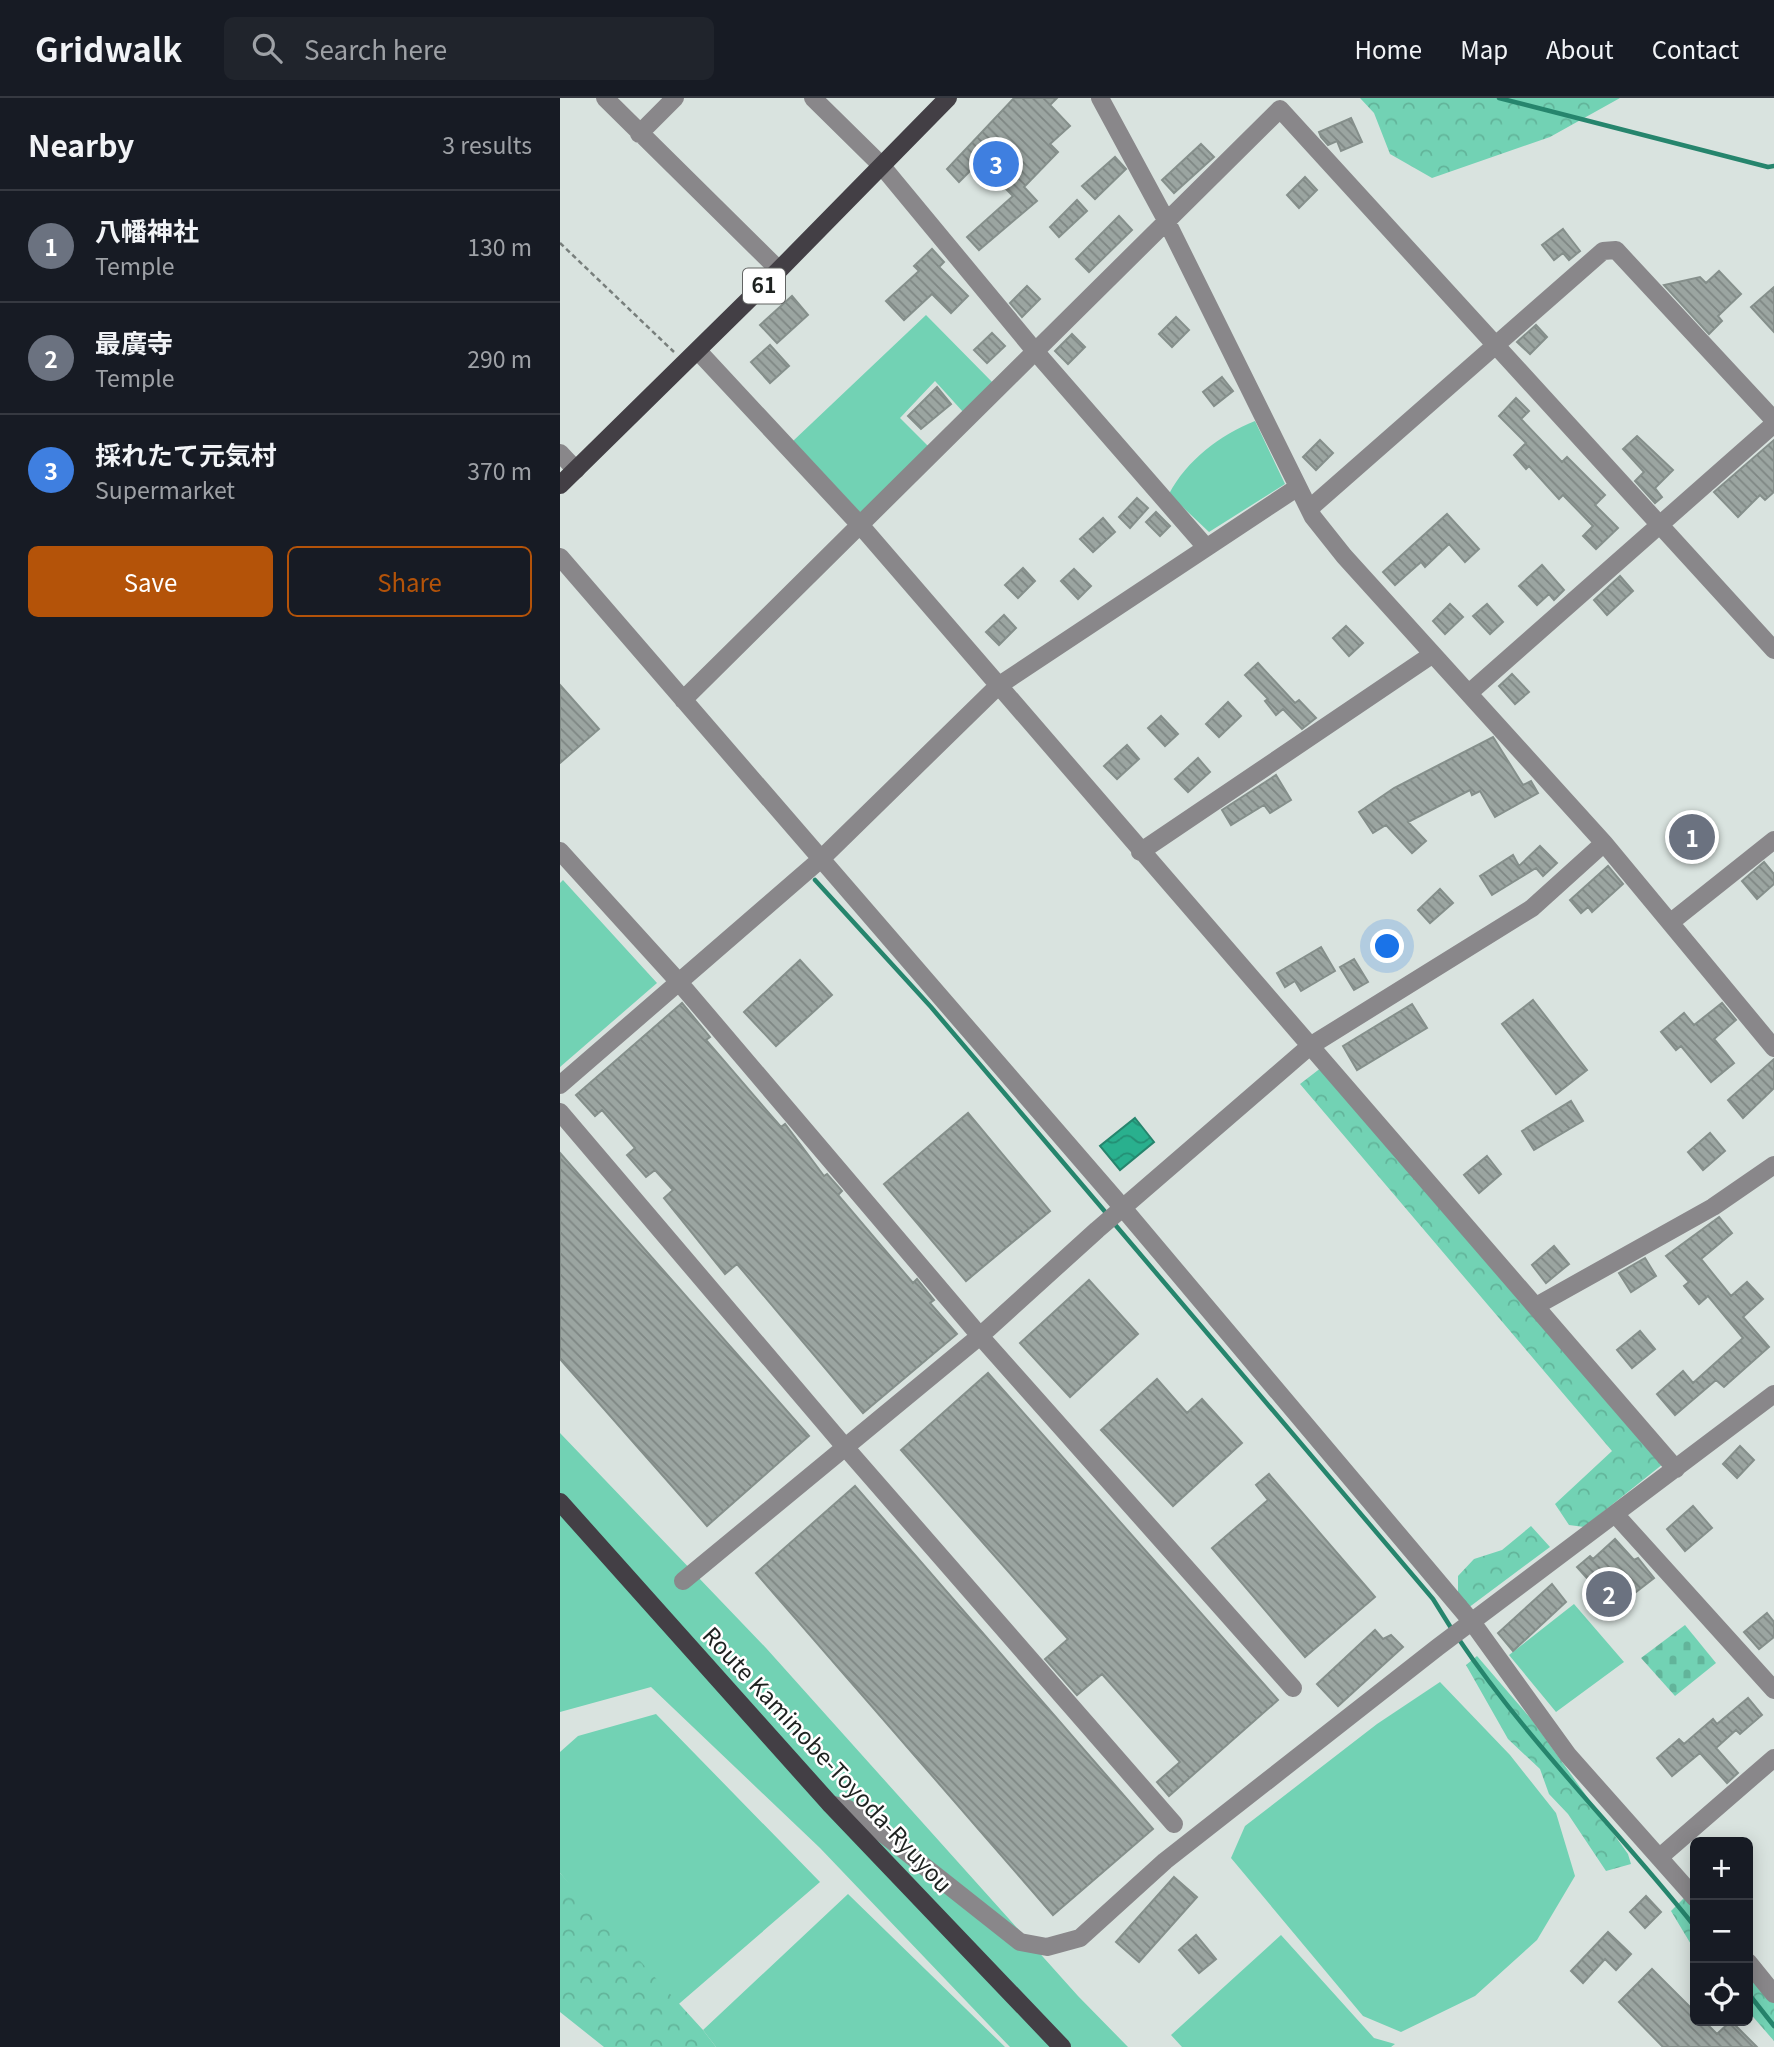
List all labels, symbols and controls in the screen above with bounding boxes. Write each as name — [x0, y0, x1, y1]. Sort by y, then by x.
search box — [224, 17, 714, 80]
text: Gridwalk — [35, 24, 182, 72]
icon: search — [248, 29, 286, 67]
text: Search here — [304, 30, 447, 67]
text: Home — [1355, 31, 1422, 66]
text: Map — [1460, 31, 1508, 66]
text: About — [1546, 31, 1614, 66]
text: Contact — [1652, 31, 1739, 66]
text: Nearby — [28, 122, 134, 166]
text: 3 results — [442, 127, 532, 161]
pin: 3 — [973, 138, 1019, 190]
text: 八幡神社 — [95, 211, 199, 248]
text: 1 — [44, 229, 58, 263]
text: 130 m — [467, 229, 532, 263]
text: Temple — [95, 248, 175, 282]
road number: 61 — [743, 268, 785, 304]
text: 最廣寺 — [95, 323, 173, 360]
text: 2 — [44, 341, 58, 375]
text: 290 m — [467, 341, 532, 375]
text: Temple — [95, 360, 175, 394]
text: 採れたて元気村 — [95, 435, 277, 472]
text: 3 — [44, 453, 58, 487]
text: 370 m — [467, 453, 532, 487]
text: Supermarket — [95, 472, 235, 506]
button: Save — [28, 546, 273, 617]
button: Share — [287, 546, 532, 617]
pin: 1 — [1669, 811, 1715, 863]
your location — [1370, 929, 1404, 963]
pin: 2 — [1586, 1568, 1632, 1620]
street label: Route Kaminobe-Toyoda-Ryuyou — [696, 1618, 961, 1899]
map controls — [1690, 1837, 1753, 2026]
button: + — [1690, 1837, 1753, 1900]
button: − — [1690, 1900, 1753, 1963]
button: locate — [1690, 1963, 1753, 2026]

